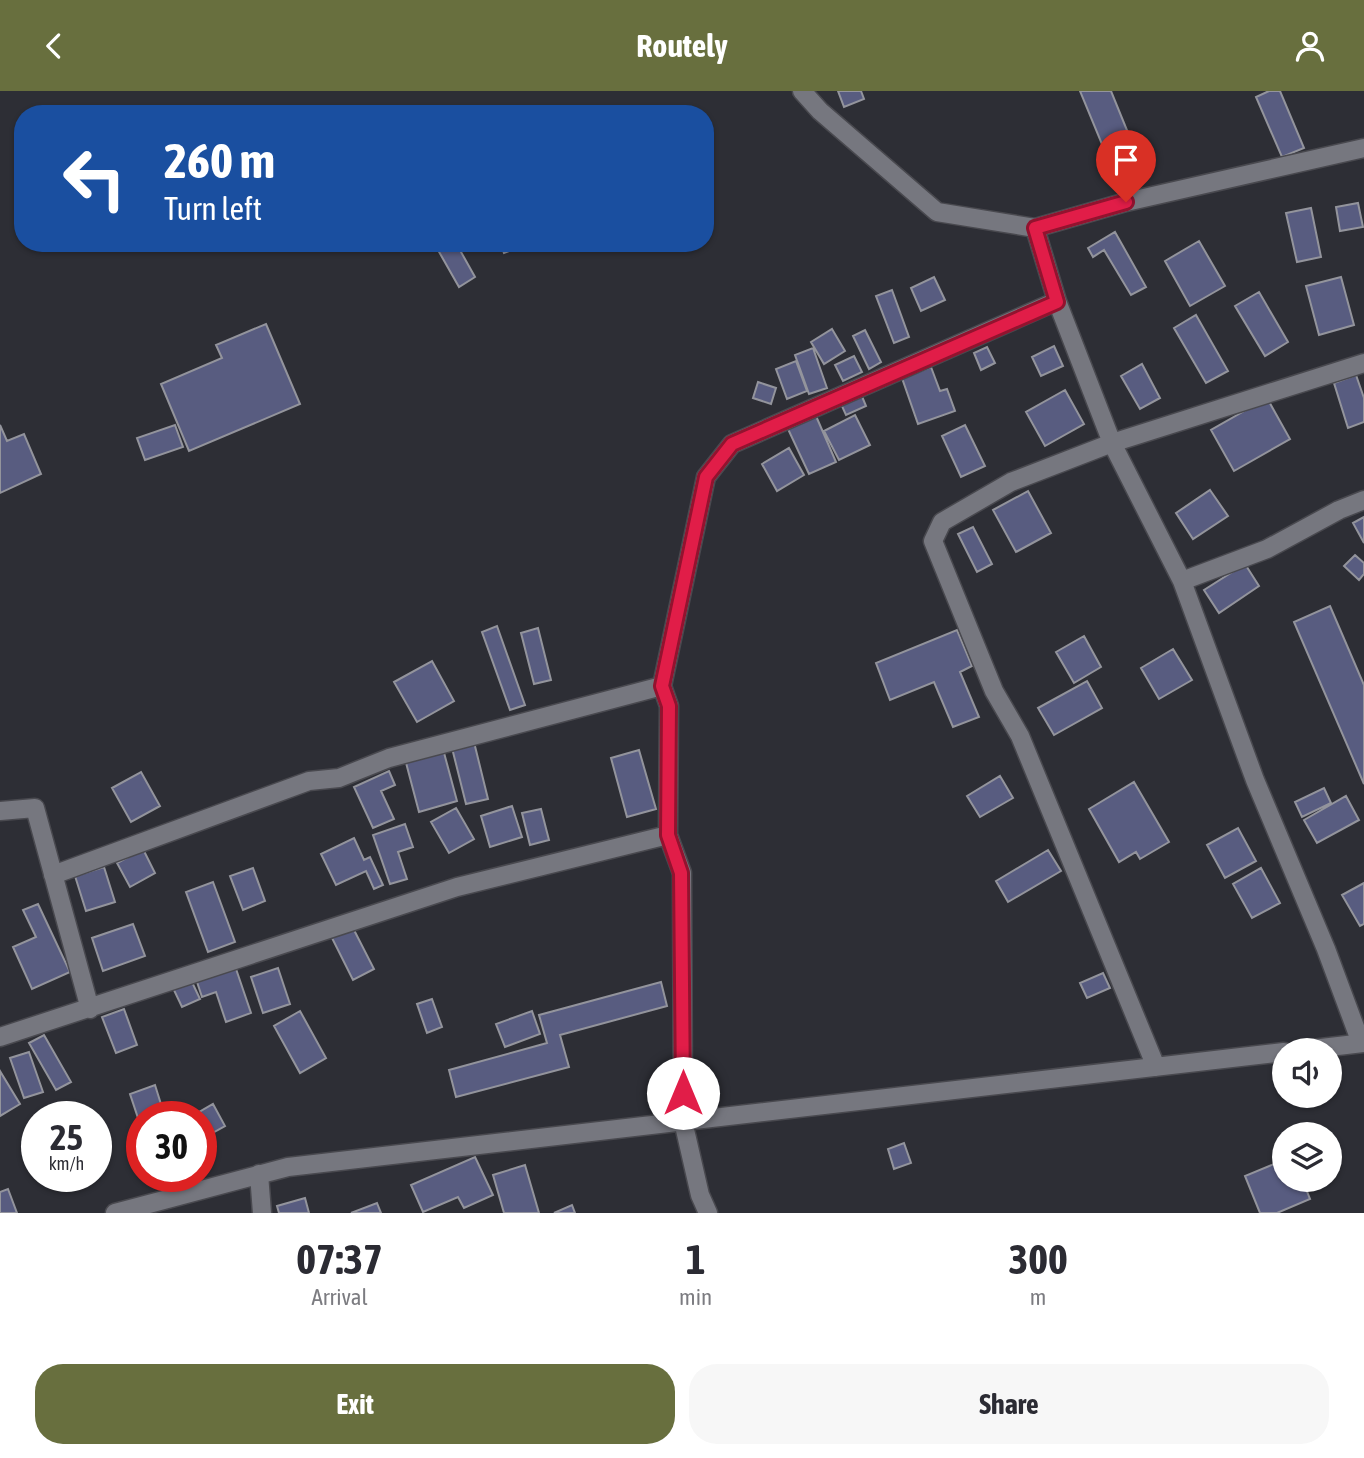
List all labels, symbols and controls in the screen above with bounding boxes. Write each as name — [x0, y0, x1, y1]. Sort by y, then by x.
icon: back — [35, 27, 73, 65]
text: Routely — [636, 27, 728, 64]
icon: person — [1291, 27, 1329, 65]
pin — [1096, 130, 1156, 202]
text: 260 m — [164, 132, 275, 188]
icon: left — [49, 133, 140, 224]
icon: arrive — [1107, 141, 1145, 179]
text: Turn left — [164, 190, 262, 227]
map controls — [1272, 1038, 1342, 1192]
button: sound — [1272, 1038, 1342, 1108]
position arrow — [646, 1056, 720, 1130]
speed limit sign: 30 — [126, 1101, 217, 1192]
text: 25 — [50, 1117, 83, 1157]
button: layers — [1272, 1122, 1342, 1192]
text: km/h — [49, 1153, 84, 1174]
text: 07:37 — [296, 1235, 383, 1283]
text: 1 — [686, 1235, 705, 1283]
text: 300 — [1008, 1235, 1068, 1283]
text: Arrival — [311, 1284, 368, 1310]
text: min — [679, 1284, 712, 1310]
text: m — [1030, 1284, 1046, 1310]
button: Exit — [35, 1364, 675, 1444]
button: Share — [689, 1364, 1329, 1444]

